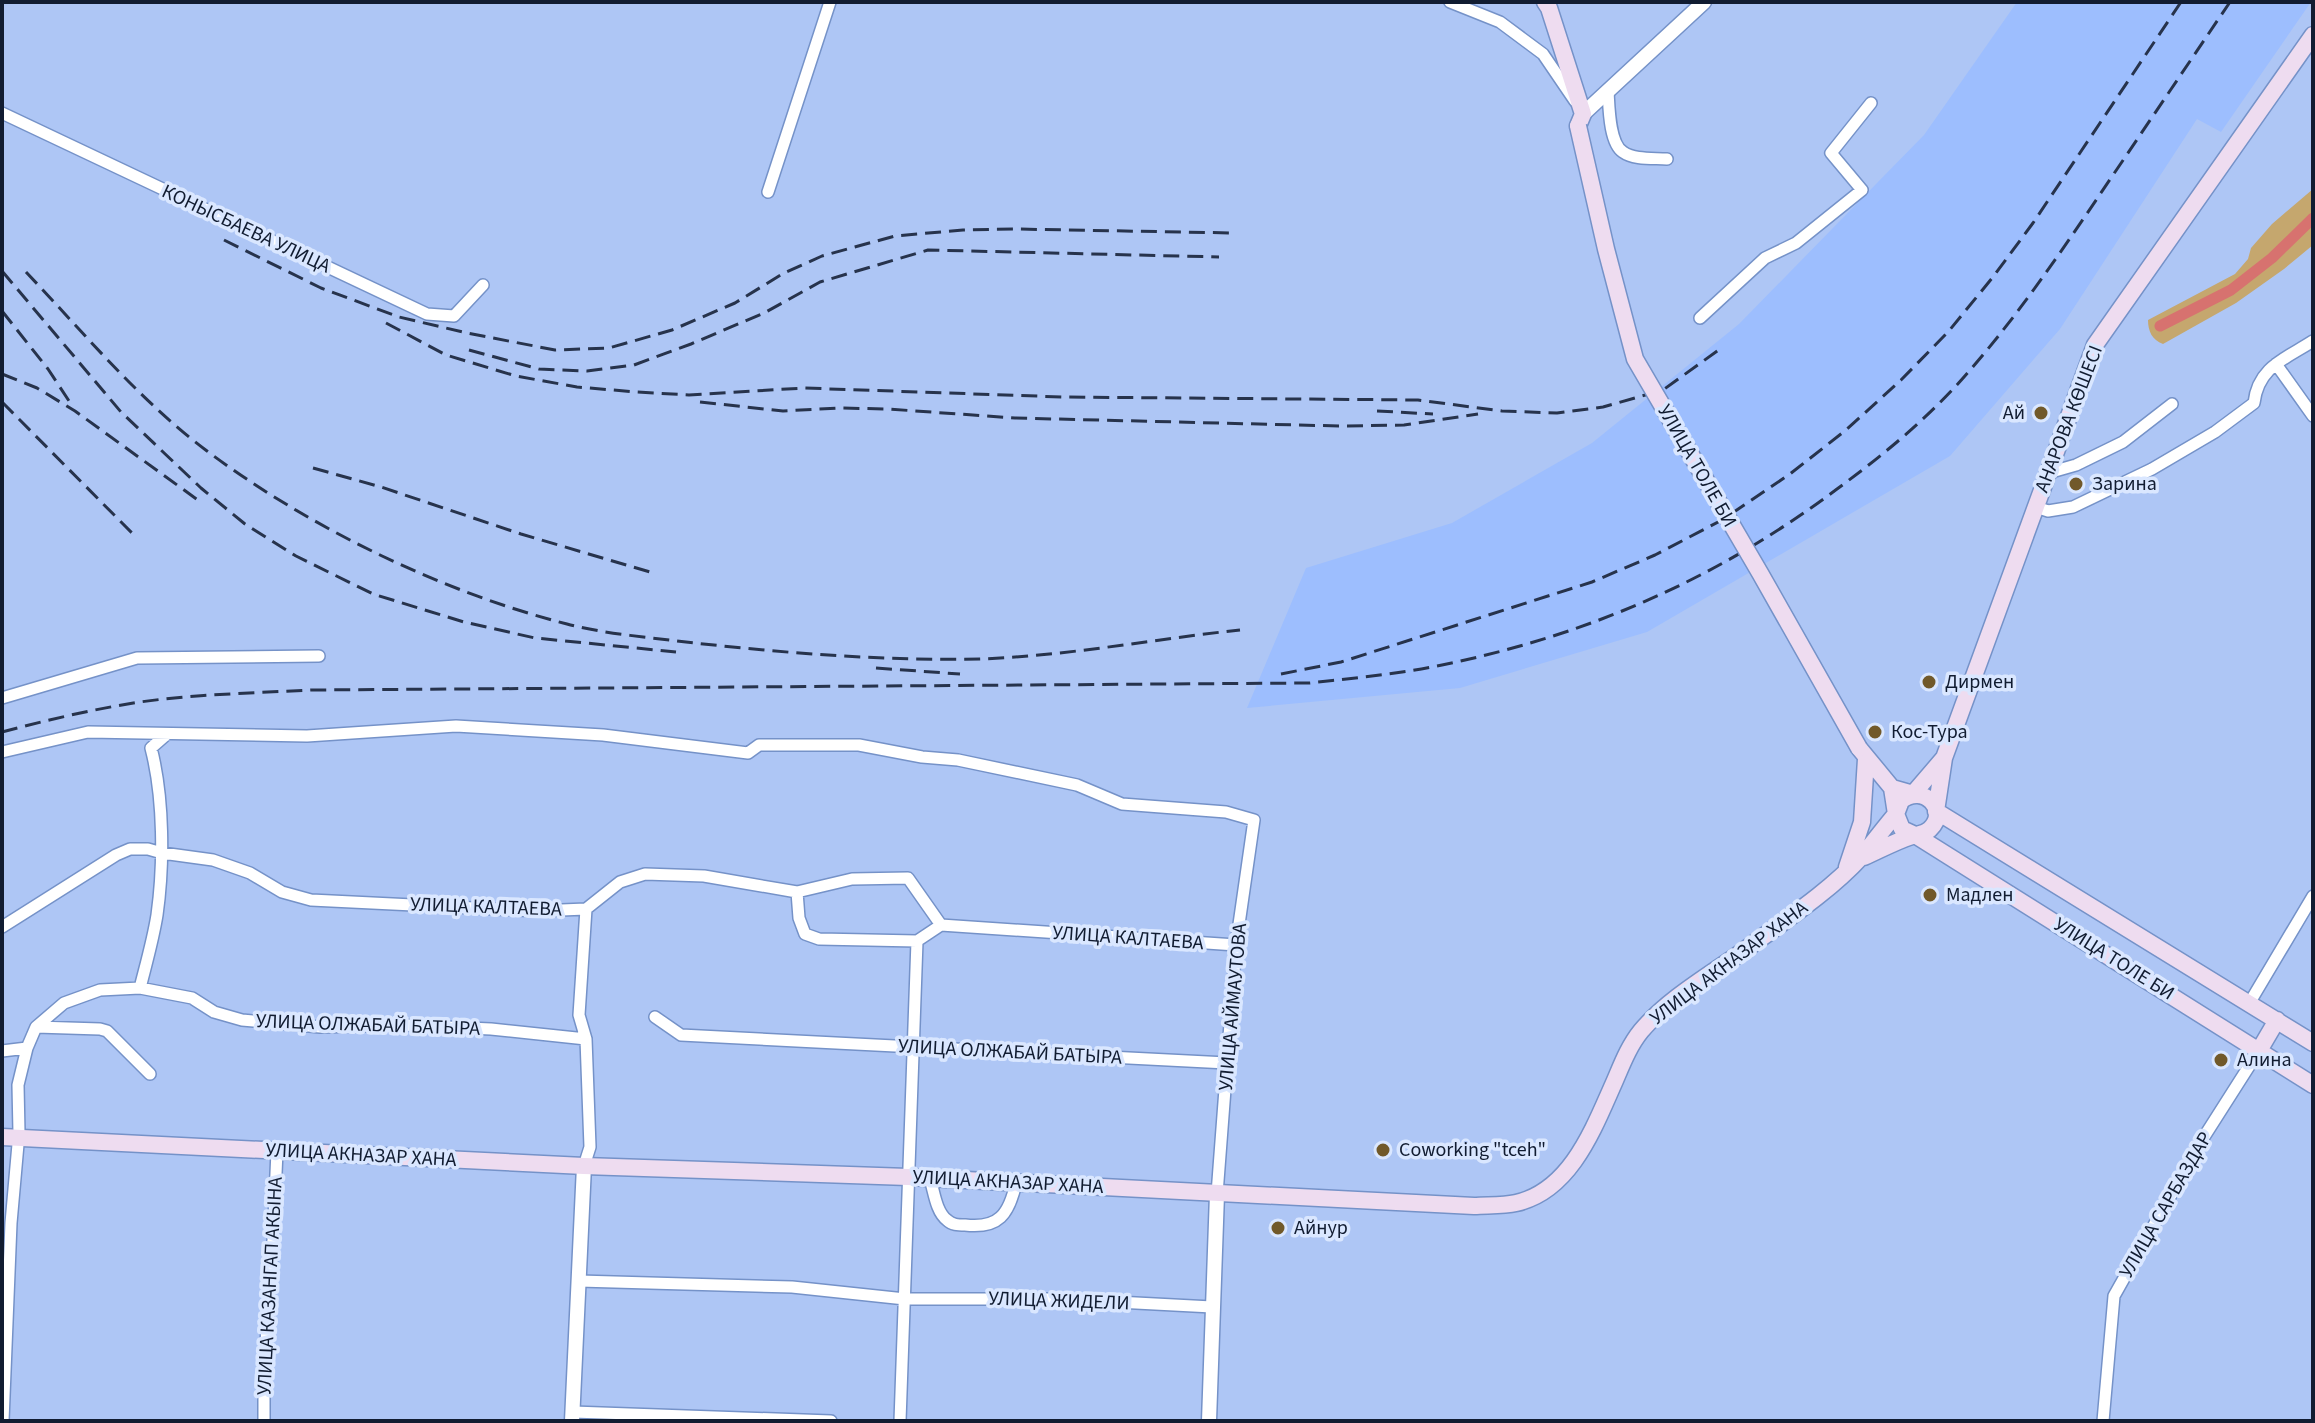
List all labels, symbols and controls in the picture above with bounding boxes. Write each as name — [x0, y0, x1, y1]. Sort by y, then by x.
street label: КОНЫСБАЕВА УЛИЦА — [157, 178, 335, 280]
street label: АНАРОВА КӨШЕСІ — [2028, 341, 2110, 497]
street label: УЛИЦА ТОЛЕ БИ — [1650, 399, 1744, 533]
place label: Ай — [2003, 399, 2025, 427]
marker: Ай — [2032, 404, 2050, 422]
place label: Зарина — [2092, 470, 2157, 498]
marker: Зарина — [2067, 475, 2085, 493]
place label: Дирмен — [1945, 668, 2014, 696]
marker: Дирмен — [1920, 673, 1938, 691]
place label: Кос-Тура — [1891, 718, 1968, 746]
marker: Кос-Тура — [1866, 723, 1884, 741]
place label: Мадлен — [1946, 881, 2013, 909]
marker: Мадлен — [1921, 886, 1939, 904]
street label: УЛИЦА КАЛТАЕВА — [410, 890, 562, 924]
street label: УЛИЦА АКНАЗАР ХАНА — [1644, 894, 1814, 1032]
street label: УЛИЦА ТОЛЕ БИ — [2048, 911, 2180, 1007]
street label: УЛИЦА КАЛТАЕВА — [1051, 919, 1205, 957]
street label: УЛИЦА АЙМАУТОВА — [1212, 922, 1254, 1092]
street label: УЛИЦА ОЛЖАБАЙ БАТЫРА — [255, 1007, 481, 1043]
street label: УЛИЦА ОЛЖАБАЙ БАТЫРА — [897, 1032, 1123, 1072]
place label: Алина — [2237, 1046, 2292, 1074]
marker: Алина — [2212, 1051, 2230, 1069]
street label: УЛИЦА САРБАЗДАР — [2113, 1127, 2219, 1283]
street label: УЛИЦА АКНАЗАР ХАНА — [265, 1136, 457, 1174]
place label: Coworking "tceh" — [1399, 1136, 1546, 1164]
marker: Coworking "tceh" — [1374, 1141, 1392, 1159]
street label: УЛИЦА АКНАЗАР ХАНА — [912, 1163, 1104, 1201]
street label: УЛИЦА КАЗАНГАП АКЫНА — [250, 1176, 290, 1396]
place label: Айнур — [1294, 1214, 1348, 1242]
marker: Айнур — [1269, 1219, 1287, 1237]
street label: УЛИЦА ЖИДЕЛИ — [988, 1285, 1130, 1317]

